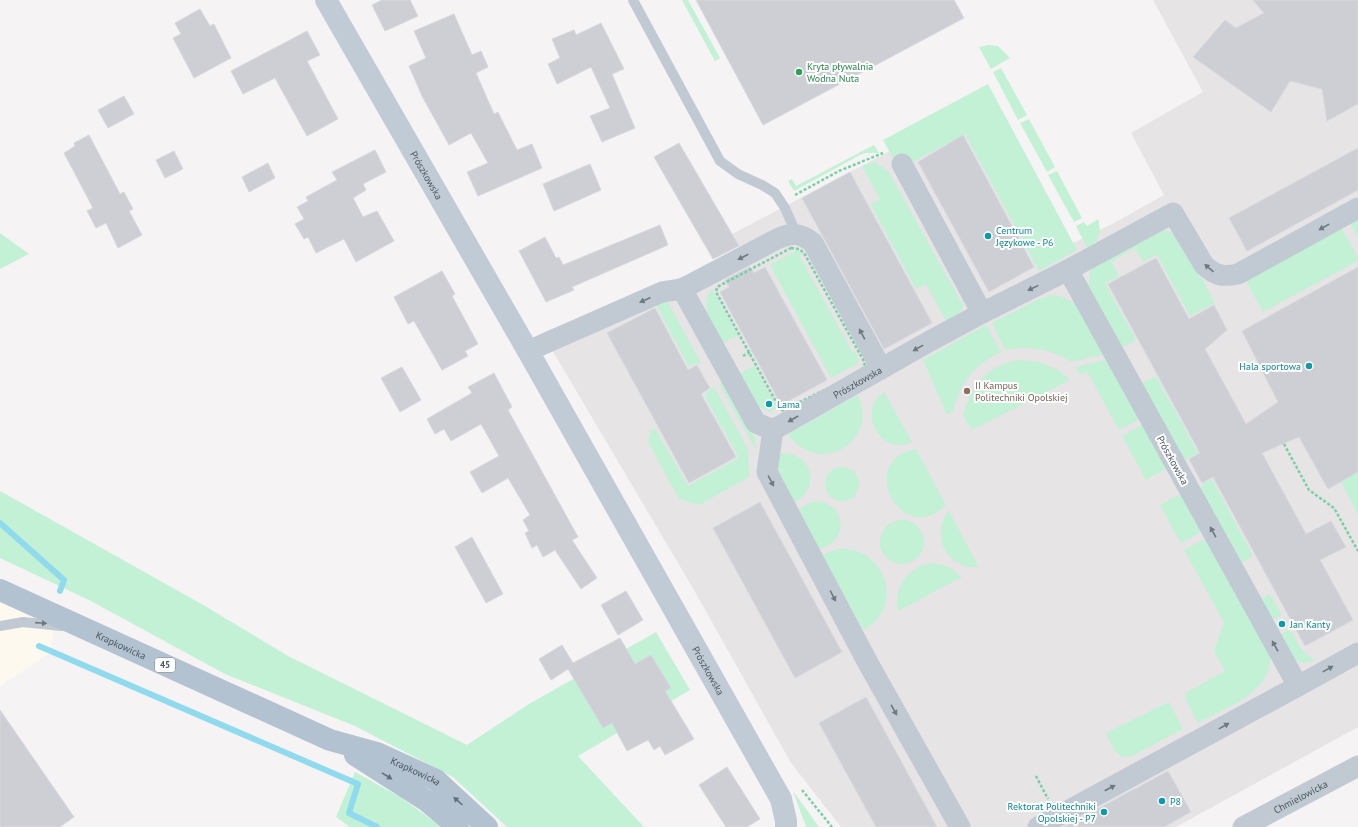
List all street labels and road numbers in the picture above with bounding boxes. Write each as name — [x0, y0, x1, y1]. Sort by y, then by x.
street label: Prószkowska — [407, 149, 445, 202]
street label: Prószkowska — [831, 364, 884, 402]
street label: Prószkowska — [1154, 434, 1191, 487]
street label: Krapkowicka — [94, 628, 148, 663]
street label: Prószkowska — [689, 644, 727, 698]
road number: 45 — [155, 658, 175, 672]
street label: Krapkowicka — [388, 754, 444, 788]
street label: Chmielowicka — [1271, 777, 1330, 817]

